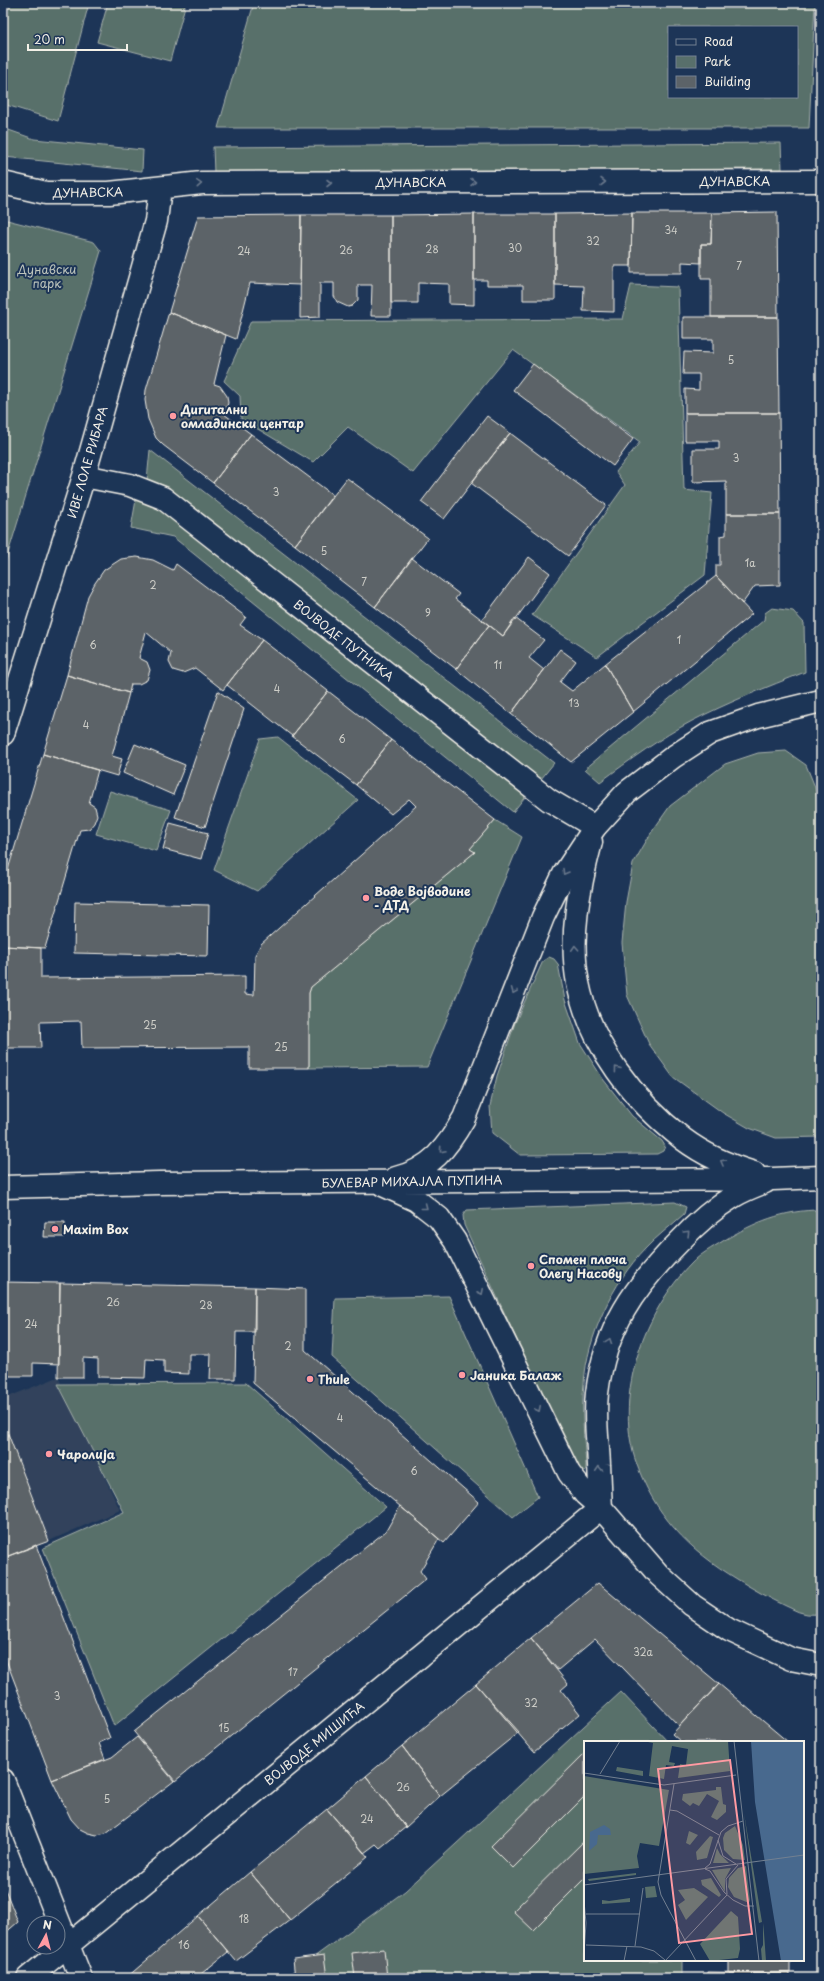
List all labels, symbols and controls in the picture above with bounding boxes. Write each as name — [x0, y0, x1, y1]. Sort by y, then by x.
scale bar — [28, 26, 127, 52]
legend — [668, 26, 798, 98]
text: 20 m — [34, 30, 65, 48]
text: Road — [704, 32, 733, 50]
text: Park — [704, 52, 731, 70]
text: Building — [704, 72, 751, 90]
street label: ДУНАВСКА — [699, 172, 770, 190]
street label: ДУНАВСКА — [375, 173, 446, 191]
one-way arrow — [470, 178, 476, 186]
one-way arrow — [600, 178, 606, 186]
one-way arrow — [196, 179, 202, 188]
one-way arrow — [326, 179, 332, 187]
street label: ДУНАВСКА — [52, 182, 123, 202]
house number: 34 — [664, 222, 678, 237]
house number: 32 — [586, 233, 600, 248]
house number: 30 — [508, 240, 522, 255]
house number: 28 — [425, 241, 439, 256]
house number: 26 — [339, 242, 353, 257]
house number: 24 — [237, 243, 251, 258]
house number: 7 — [736, 258, 742, 273]
park label: Дунавски парк — [17, 260, 76, 292]
house number: 5 — [728, 352, 734, 367]
place label: Дигитални омладински центар — [180, 400, 304, 432]
street label: ИВЕ ЛОЛЕ РИБАРА — [62, 404, 112, 520]
marker: Дигитални омладински центар — [168, 411, 178, 421]
house number: 3 — [733, 450, 739, 465]
house number: 3 — [273, 484, 279, 499]
house number: 5 — [321, 543, 327, 558]
house number: 1a — [745, 555, 756, 570]
house number: 7 — [361, 574, 367, 589]
house number: 2 — [149, 577, 157, 592]
street label: ВОЈВОДЕ ПУТНИКА — [290, 595, 398, 685]
house number: 9 — [425, 605, 431, 620]
house number: 1 — [677, 632, 681, 647]
house number: 6 — [89, 637, 97, 652]
house number: 11 — [494, 657, 502, 672]
house number: 4 — [274, 681, 281, 696]
house number: 13 — [568, 695, 580, 710]
house number: 4 — [83, 717, 90, 732]
house number: 6 — [338, 731, 346, 746]
one-way arrow — [563, 868, 570, 875]
place label: Воде Војводине - ДТД — [374, 882, 471, 914]
marker: Воде Војводине - ДТД — [361, 893, 371, 903]
one-way arrow — [570, 945, 579, 951]
one-way arrow — [510, 987, 518, 994]
house number: 25 — [143, 1017, 157, 1032]
house number: 25 — [274, 1039, 288, 1054]
one-way arrow — [614, 1066, 622, 1073]
one-way arrow — [440, 1146, 447, 1153]
one-way arrow — [720, 1159, 727, 1166]
street label: БУЛЕВАР МИХАЈЛА ПУПИНА — [321, 1170, 503, 1192]
one-way arrow — [420, 1202, 427, 1209]
place label: Maxim Box — [63, 1220, 129, 1238]
marker: Maxim Box — [50, 1224, 60, 1234]
one-way arrow — [682, 1230, 690, 1238]
place label: Спомен плоча Олегу Насову — [539, 1250, 628, 1282]
marker: Спомен плоча Олегу Насову — [526, 1261, 536, 1271]
one-way arrow — [476, 1288, 484, 1295]
house number: 26 — [106, 1294, 120, 1309]
house number: 28 — [199, 1297, 213, 1312]
house number: 24 — [24, 1316, 38, 1331]
one-way arrow — [605, 1337, 613, 1344]
house number: 2 — [284, 1338, 292, 1353]
place label: Јаника Балаж — [470, 1366, 562, 1384]
place label: Thule — [318, 1370, 350, 1388]
marker: Јаника Балаж — [457, 1370, 467, 1380]
marker: Thule — [305, 1374, 315, 1384]
one-way arrow — [533, 1405, 540, 1412]
house number: 4 — [337, 1410, 344, 1425]
place label: Чаролија — [57, 1445, 116, 1463]
marker: Чаролија — [44, 1449, 54, 1459]
house number: 6 — [410, 1463, 418, 1478]
one-way arrow — [595, 1466, 604, 1472]
house number: 32a — [633, 1644, 654, 1659]
house number: 17 — [288, 1664, 299, 1679]
house number: 3 — [54, 1688, 60, 1703]
house number: 32 — [524, 1695, 538, 1710]
street label: ВОЈВОДЕ МИШИЋА — [260, 1697, 368, 1789]
house number: 15 — [219, 1720, 229, 1735]
inset map — [584, 1741, 804, 1961]
house number: 26 — [396, 1779, 410, 1794]
house number: 5 — [104, 1791, 110, 1806]
house number: 24 — [360, 1811, 374, 1826]
house number: 18 — [239, 1911, 249, 1926]
north arrow — [26, 1915, 66, 1955]
text: N — [42, 1916, 53, 1934]
house number: 16 — [178, 1937, 190, 1952]

